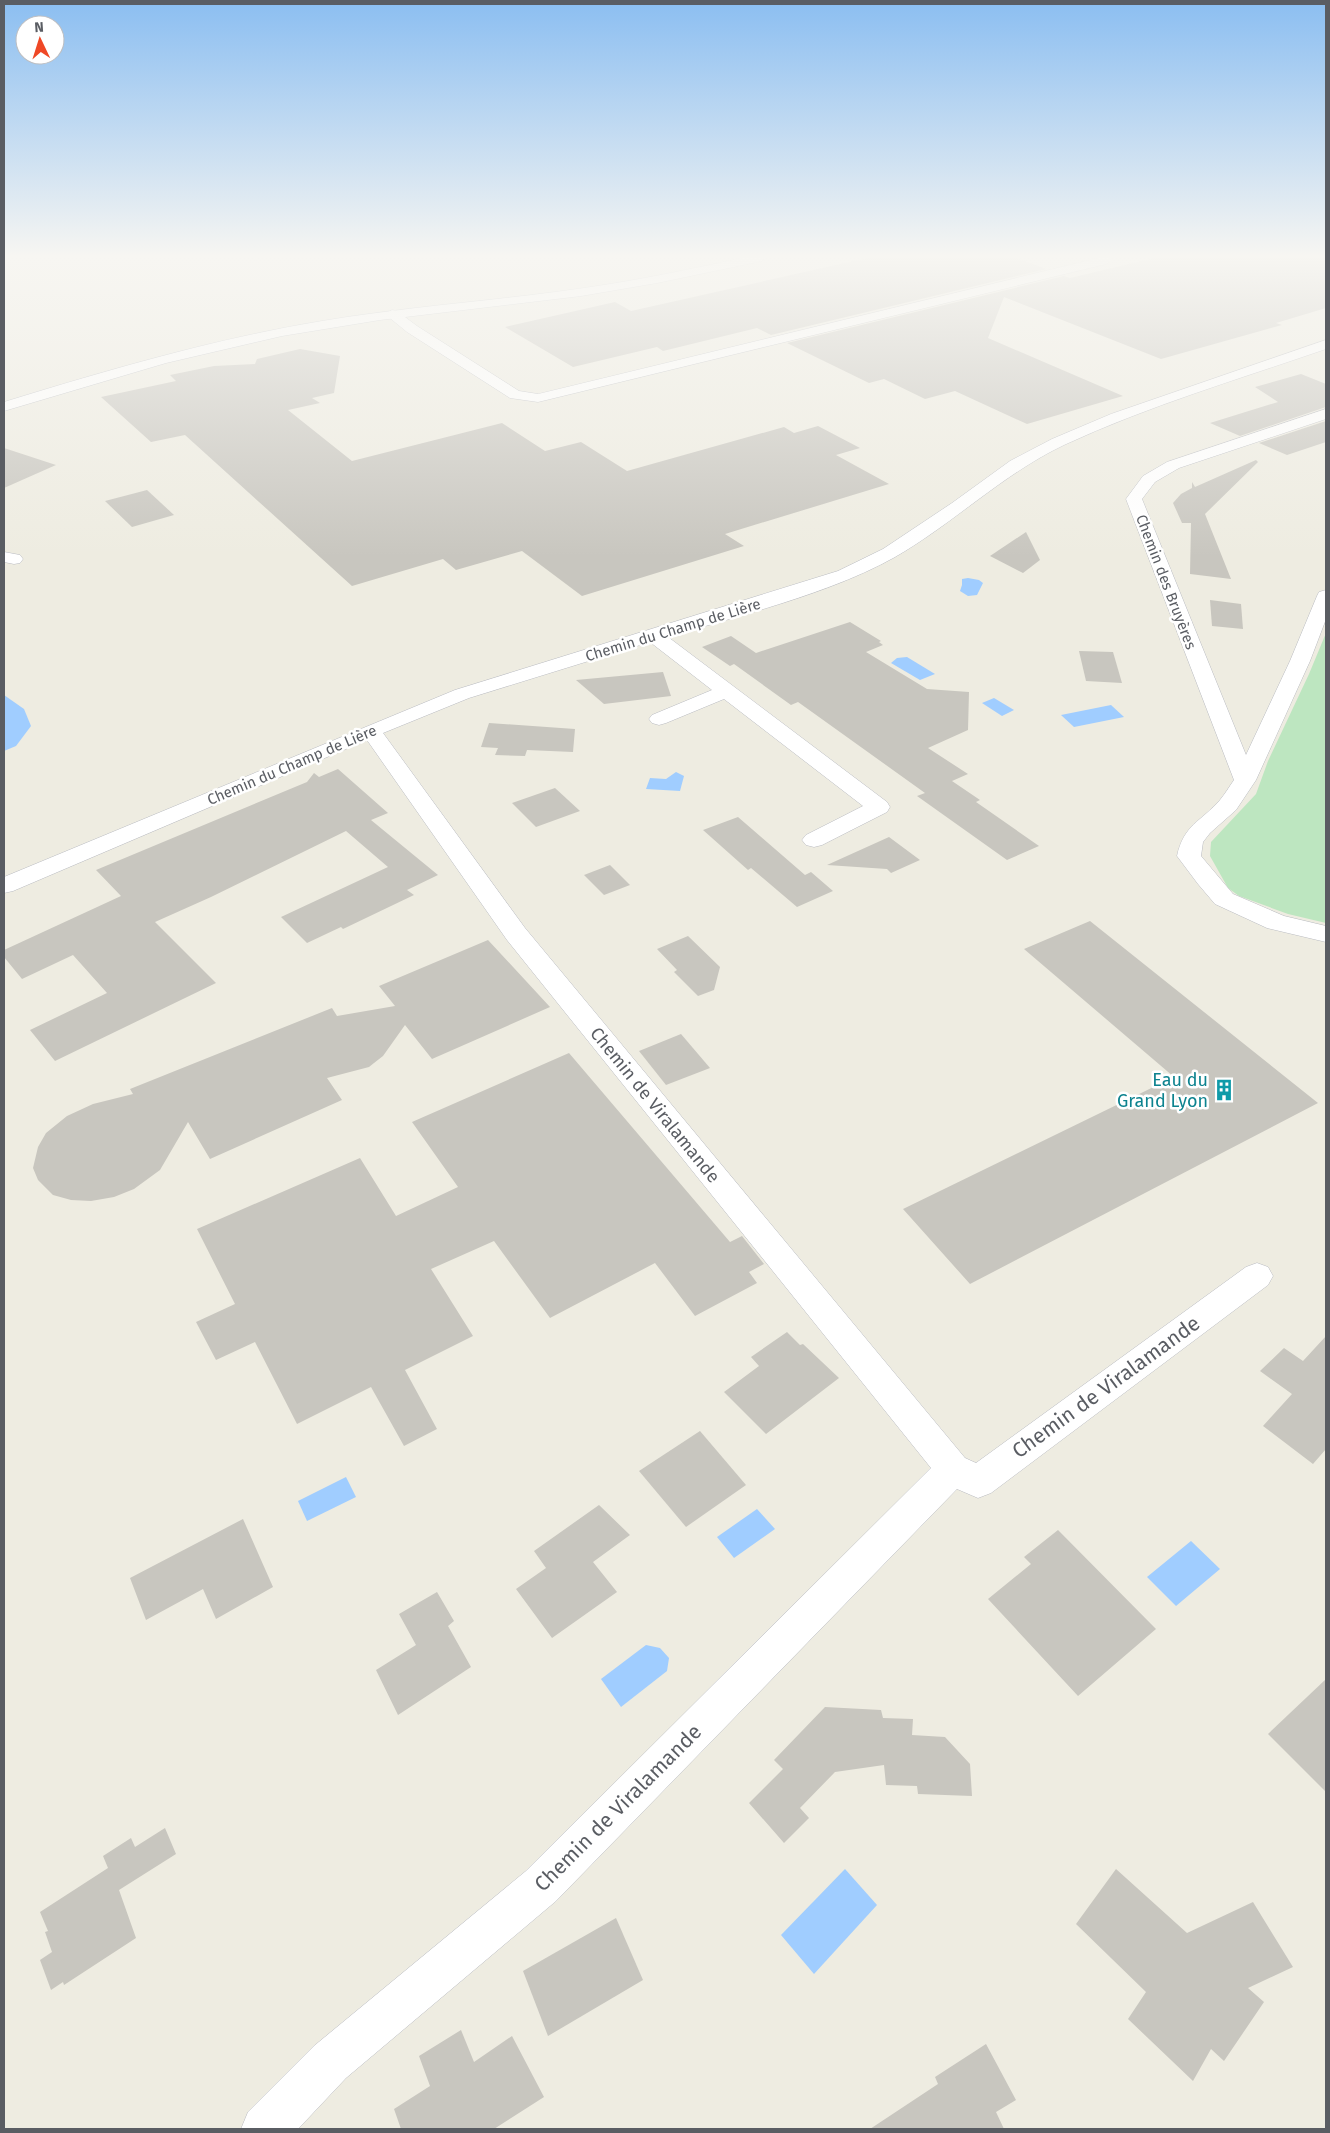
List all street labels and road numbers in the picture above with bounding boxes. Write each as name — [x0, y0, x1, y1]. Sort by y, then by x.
street label: Chemin des Bruyères — [1132, 512, 1200, 652]
street label: Chemin du Champ de Lière — [583, 595, 763, 665]
street label: Chemin du Champ de Lière — [205, 721, 379, 809]
street label: Chemin de Viralamande — [585, 1023, 725, 1187]
street label: Chemin de Viralamande — [1007, 1310, 1205, 1464]
street label: Chemin de Viralamande — [529, 1719, 707, 1897]

